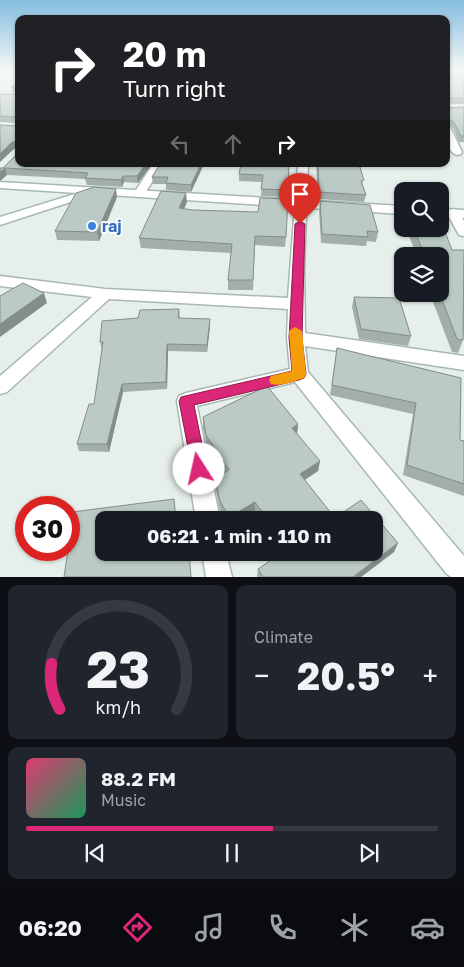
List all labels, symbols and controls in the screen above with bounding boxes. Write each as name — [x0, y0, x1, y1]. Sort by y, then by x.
text: 20 m — [123, 33, 206, 75]
icon: right — [40, 35, 105, 100]
text: Turn right — [123, 75, 226, 102]
icon: left — [166, 130, 194, 158]
icon: ahead — [219, 130, 247, 158]
icon: right — [272, 130, 300, 158]
pin — [279, 173, 321, 224]
icon: arrive — [286, 180, 314, 208]
map controls — [394, 182, 449, 302]
button: search — [394, 182, 449, 237]
place label: raj — [102, 216, 122, 236]
marker: raj — [86, 220, 98, 232]
button: layers — [394, 247, 449, 302]
position arrow — [172, 442, 224, 494]
speed limit sign: 30 — [15, 496, 80, 561]
text: 06:21 · 1 min · 110 m — [147, 524, 331, 547]
text: Climate — [254, 627, 313, 647]
text: 23 — [86, 637, 150, 699]
text: 20.5° — [297, 653, 395, 698]
text: − — [254, 659, 269, 692]
text: + — [423, 659, 438, 692]
text: km/h — [95, 696, 141, 718]
text: 88.2 FM — [101, 767, 176, 790]
text: Music — [101, 790, 146, 810]
icon: previous — [81, 839, 109, 867]
icon: pause — [218, 839, 246, 867]
icon: next — [355, 839, 383, 867]
icon: directions — [120, 910, 155, 945]
icon: music — [192, 910, 227, 945]
icon: phone — [265, 910, 300, 945]
icon: climate — [337, 910, 372, 945]
icon: car — [410, 910, 445, 945]
text: 06:20 — [19, 914, 82, 941]

